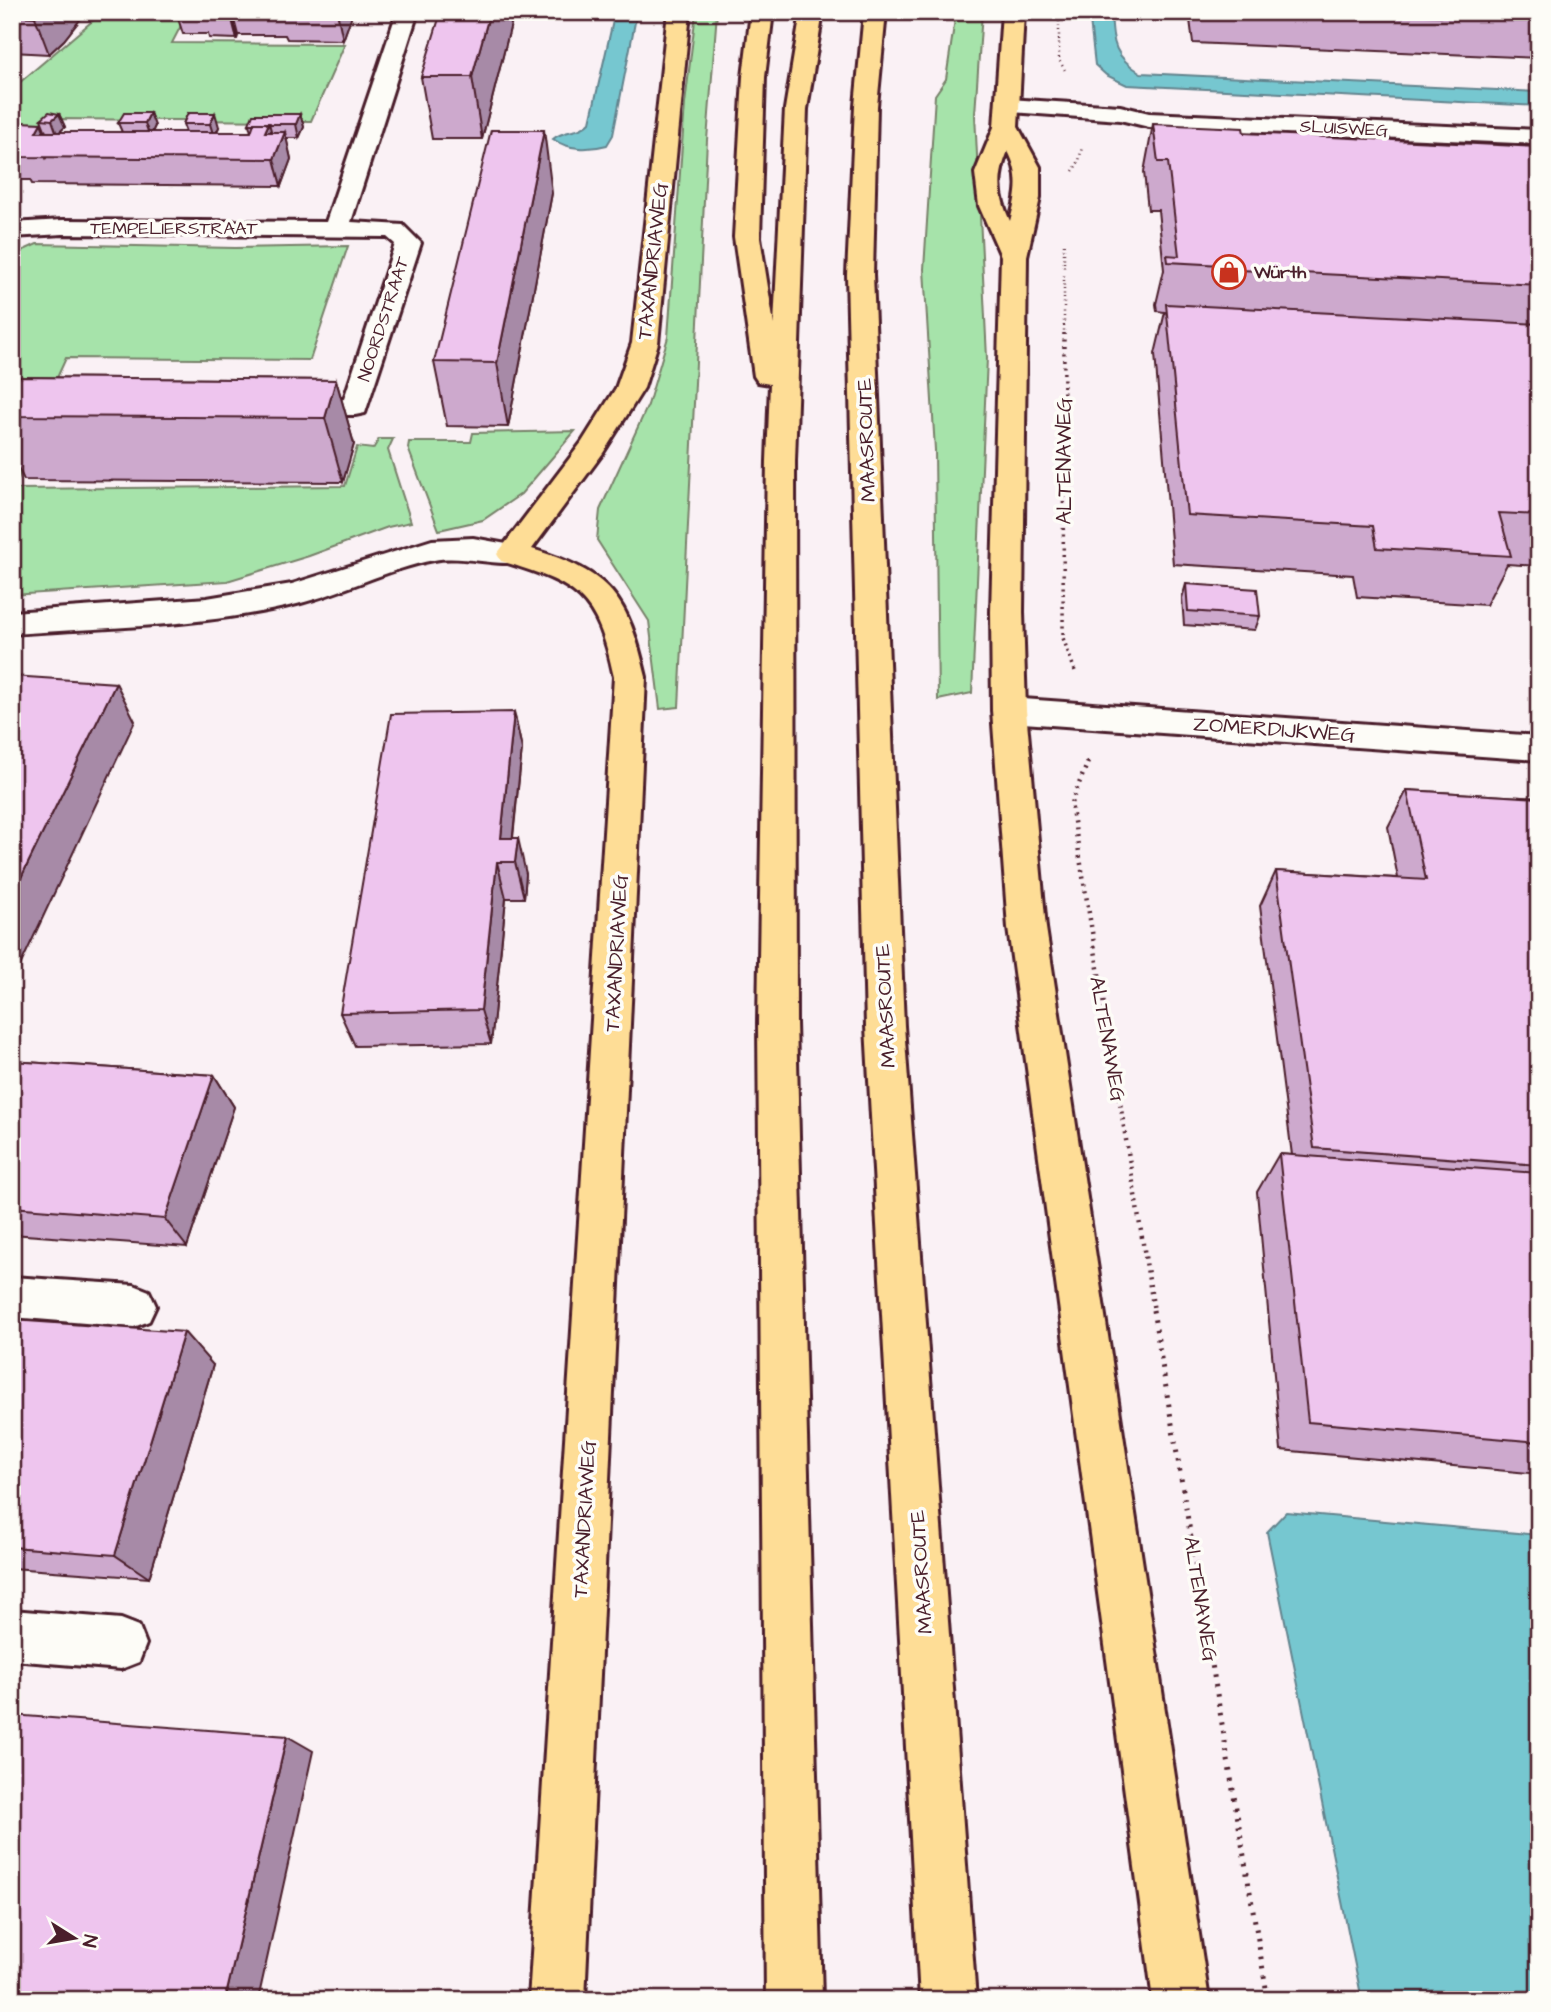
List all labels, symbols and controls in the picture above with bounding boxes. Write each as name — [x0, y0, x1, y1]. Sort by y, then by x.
street label: SLUISWEG — [1299, 114, 1389, 143]
street label: TAXANDRIAWEG — [630, 181, 675, 341]
street label: TEMPELIERSTRAAT — [90, 216, 259, 241]
street label: NOORDSTRAAT — [352, 253, 416, 385]
shop icon: Würth — [1210, 253, 1248, 291]
place label: Würth — [1253, 260, 1307, 285]
street label: MAASROUTE — [850, 377, 883, 503]
street label: ALTENAWEG — [1050, 397, 1079, 524]
street label: ZOMERDIJKWEG — [1192, 709, 1357, 750]
street label: TAXANDRIAWEG — [598, 873, 635, 1033]
street label: MAASROUTE — [868, 943, 903, 1069]
street label: ALTENAWEG — [1082, 974, 1133, 1105]
street label: TAXANDRIAWEG — [566, 1439, 603, 1599]
street label: MAASROUTE — [903, 1508, 940, 1635]
street label: ALTENAWEG — [1176, 1534, 1225, 1664]
north arrow — [38, 1904, 108, 1974]
text: N — [75, 1933, 104, 1949]

